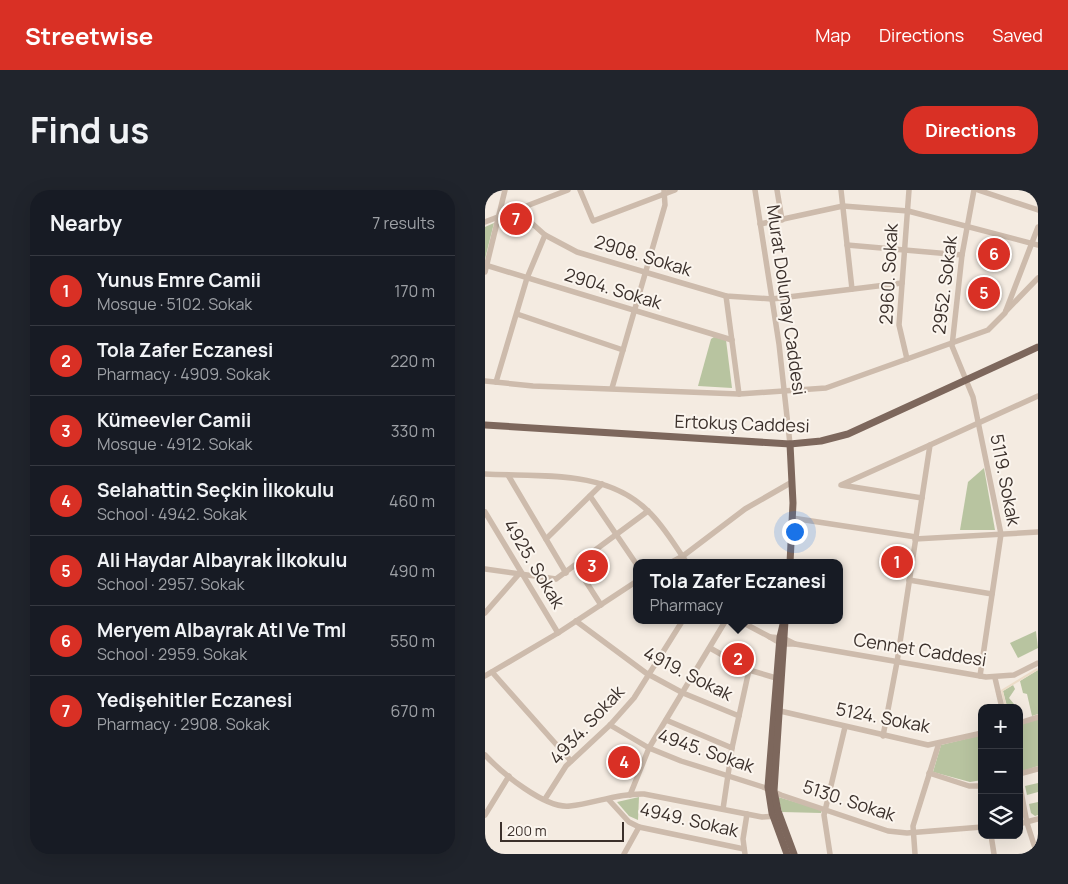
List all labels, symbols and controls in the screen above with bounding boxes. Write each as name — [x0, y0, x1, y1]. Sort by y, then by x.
text: Streetwise — [25, 19, 153, 52]
text: Map — [815, 23, 851, 47]
text: Directions — [879, 23, 964, 47]
text: Saved — [992, 23, 1043, 47]
text: Find us — [30, 106, 149, 154]
button: Directions — [903, 106, 1038, 154]
pin: 7 — [500, 200, 532, 238]
street label: Murat Dolunay Caddesi — [762, 203, 812, 397]
text: Nearby — [50, 209, 122, 237]
text: 7 results — [372, 212, 435, 234]
street label: 2960. Sokak — [873, 222, 903, 325]
street label: 2908. Sokak — [592, 229, 696, 282]
street label: 2952. Sokak — [926, 233, 962, 336]
pin: 6 — [978, 235, 1010, 273]
street label: 2904. Sokak — [562, 262, 666, 315]
text: Yunus Emre Camii — [97, 267, 261, 293]
pin: 5 — [968, 274, 1000, 312]
text: 1 — [62, 280, 70, 302]
text: 170 m — [394, 280, 435, 302]
text: Mosque · 5102. Sokak — [97, 293, 252, 315]
text: Tola Zafer Eczanesi — [97, 337, 273, 363]
text: 2 — [61, 350, 71, 372]
text: 220 m — [390, 350, 435, 372]
text: Pharmacy · 4909. Sokak — [97, 363, 270, 385]
text: Kümeevler Camii — [97, 407, 251, 433]
street label: Ertokuş Caddesi — [674, 409, 810, 437]
text: 3 — [61, 420, 71, 442]
text: 330 m — [391, 420, 435, 442]
street label: 5119. Sokak — [985, 432, 1027, 529]
text: Mosque · 4912. Sokak — [97, 433, 253, 455]
text: Selahattin Seçkin İlkokulu — [97, 477, 334, 503]
text: 4 — [61, 490, 71, 512]
text: 460 m — [389, 490, 435, 512]
text: School · 4942. Sokak — [97, 503, 247, 525]
street label: 4925. Sokak — [499, 514, 571, 613]
your location — [782, 519, 808, 545]
pin: 1 — [881, 543, 913, 581]
text: Ali Haydar Albayrak İlkokulu — [97, 547, 347, 573]
pin: 3 — [576, 547, 608, 585]
popup — [633, 559, 843, 624]
text: 5 — [61, 560, 71, 582]
text: 490 m — [389, 560, 435, 582]
text: Tola Zafer Eczanesi — [650, 568, 826, 594]
text: School · 2957. Sokak — [97, 573, 245, 595]
text: Pharmacy — [650, 594, 723, 616]
text: Meryem Albayrak Atl Ve Tml — [97, 617, 346, 643]
street label: Cennet Caddesi — [852, 627, 988, 671]
text: 6 — [61, 630, 71, 652]
text: 550 m — [390, 630, 435, 652]
street label: 4919. Sokak — [640, 640, 738, 706]
pin: 2 — [722, 640, 754, 678]
text: School · 2959. Sokak — [97, 643, 247, 665]
street label: 4934. Sokak — [545, 681, 629, 769]
text: Yedişehitler Eczanesi — [97, 687, 292, 713]
street label: 5124. Sokak — [834, 696, 933, 738]
text: 7 — [62, 700, 70, 722]
text: 670 m — [391, 700, 435, 722]
map controls — [978, 704, 1023, 839]
button: + — [978, 704, 1023, 749]
text: Pharmacy · 2908. Sokak — [97, 713, 270, 735]
street label: 4945. Sokak — [655, 722, 759, 778]
pin: 4 — [608, 743, 640, 781]
button: − — [978, 749, 1023, 794]
street label: 5130. Sokak — [800, 774, 900, 827]
button: layers — [978, 794, 1023, 839]
street label: 4949. Sokak — [638, 796, 742, 842]
scale bar — [500, 819, 624, 842]
text: 200 m — [507, 821, 547, 840]

